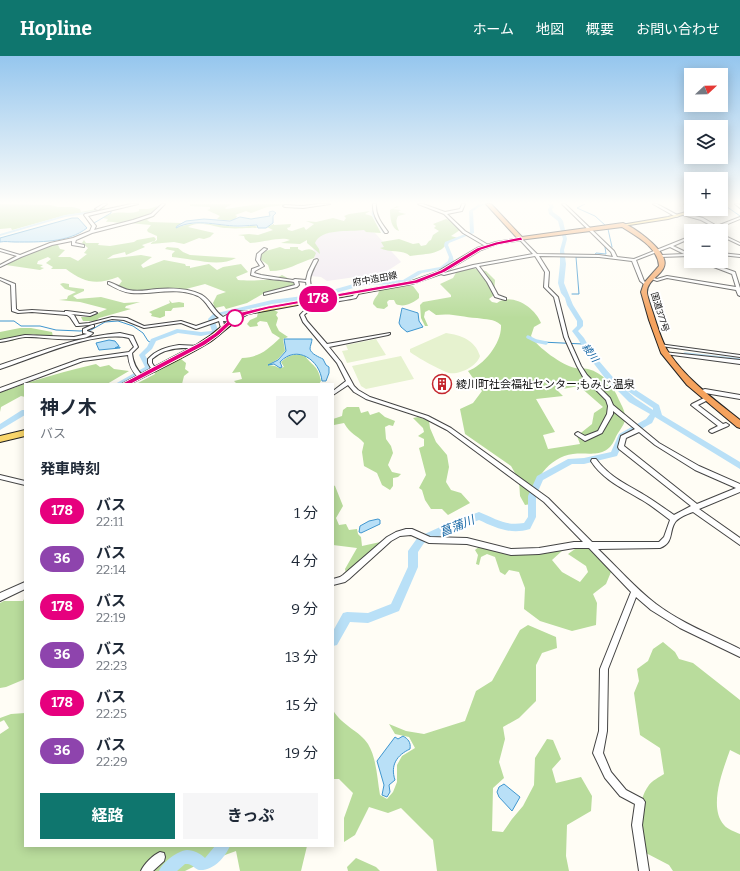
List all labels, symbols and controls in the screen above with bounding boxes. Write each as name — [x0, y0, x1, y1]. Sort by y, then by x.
text: Hopline — [20, 17, 92, 40]
text: ホーム — [472, 21, 514, 38]
text: 地図 — [536, 21, 564, 38]
text: 概要 — [586, 21, 614, 38]
text: お問い合わせ — [636, 21, 720, 38]
north arrow — [684, 68, 728, 112]
map controls — [684, 68, 728, 268]
button: layers — [684, 120, 728, 164]
button: + — [684, 172, 728, 216]
button: − — [684, 224, 728, 268]
street label: 府中造田線 — [352, 270, 399, 288]
line badge: 178 — [295, 286, 341, 312]
text: 178 — [307, 290, 329, 307]
street label: 国道377号 — [649, 291, 671, 333]
unlabelled marker — [226, 309, 244, 327]
water label: 綾川 — [579, 341, 601, 365]
building icon: 綾川町社会福祉センター;もみじ温泉 — [431, 373, 453, 395]
place label: 綾川町社会福祉センター;もみじ温泉 — [456, 378, 635, 391]
text: 神ノ木 — [40, 396, 97, 419]
button: heart — [276, 396, 318, 438]
text: バス — [40, 426, 66, 441]
text: 発車時刻 — [40, 460, 100, 478]
text: バス — [96, 496, 126, 514]
text: 178 — [51, 502, 73, 519]
text: 1 分 — [294, 504, 318, 522]
water label: 菖蒲川 — [438, 512, 478, 539]
text: 22:11 — [96, 514, 123, 529]
text: バス — [96, 544, 126, 562]
text: 36 — [54, 550, 70, 567]
text: 4 分 — [291, 552, 318, 570]
text: 22:14 — [96, 562, 126, 577]
text: バス — [96, 592, 126, 610]
text: 178 — [51, 598, 73, 615]
text: 9 分 — [291, 600, 318, 618]
text: 22:19 — [96, 610, 126, 625]
text: バス — [96, 640, 126, 658]
text: 36 — [54, 646, 70, 663]
text: 13 分 — [285, 648, 318, 666]
text: 22:23 — [96, 658, 127, 673]
text: バス — [96, 688, 126, 706]
text: 178 — [51, 694, 73, 711]
text: 15 分 — [286, 696, 318, 714]
text: 22:25 — [96, 706, 127, 721]
text: バス — [96, 736, 126, 754]
text: 36 — [54, 742, 70, 759]
text: 19 分 — [285, 744, 318, 762]
text: 22:29 — [96, 754, 128, 769]
button: 経路 — [40, 793, 175, 839]
button: きっぷ — [183, 793, 318, 839]

